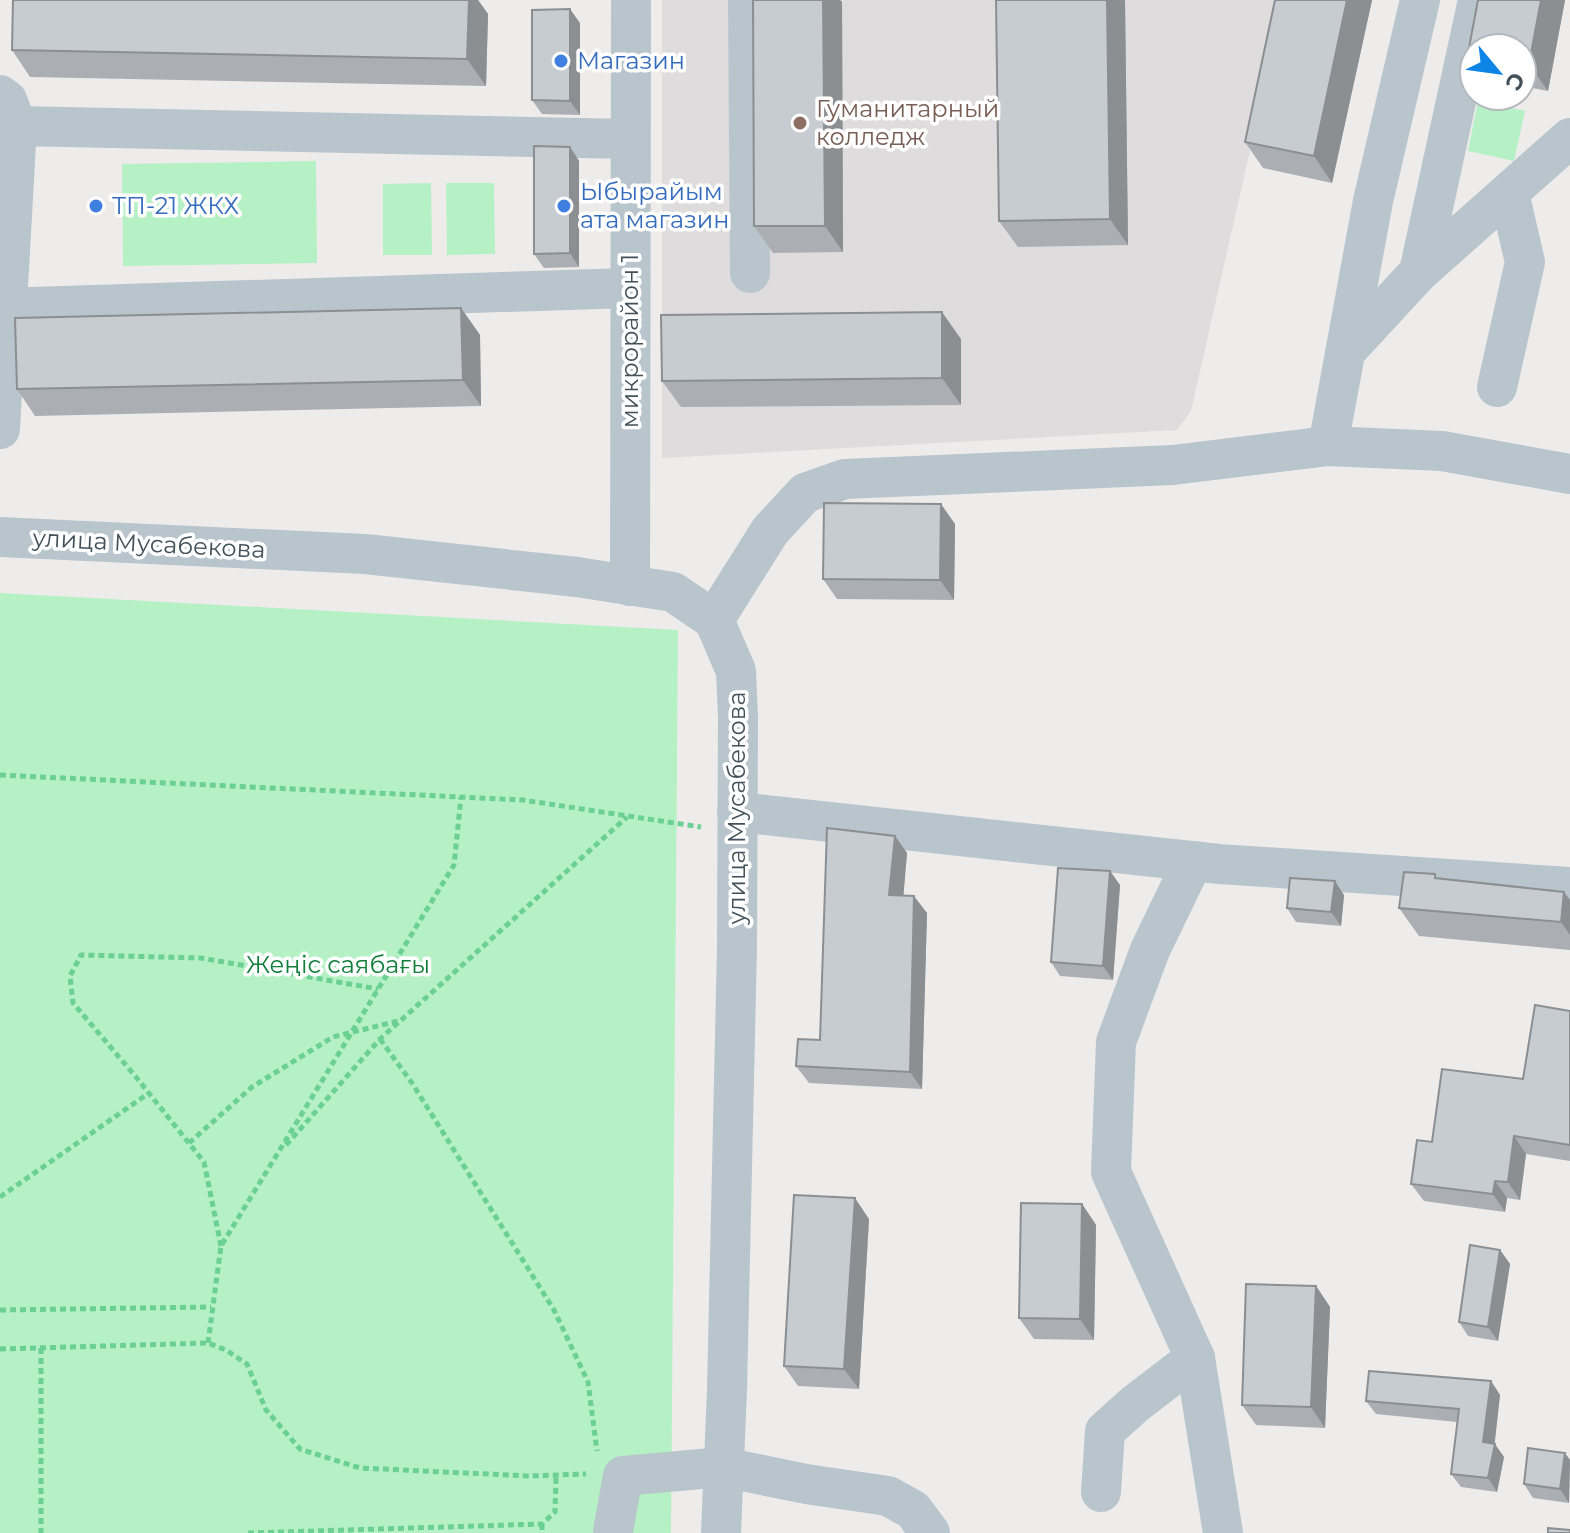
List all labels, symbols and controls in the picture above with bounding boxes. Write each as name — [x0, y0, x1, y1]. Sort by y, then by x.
north arrow — [1458, 32, 1538, 112]
place label: Магазин — [577, 46, 685, 75]
marker: Магазин — [552, 52, 570, 70]
text: С — [1499, 68, 1531, 95]
place label: Гуманитарный колледж — [816, 94, 999, 151]
marker: Гуманитарный колледж — [791, 114, 809, 132]
place label: Ыбырайым ата магазин — [580, 177, 730, 234]
place label: ТП-21 ЖКХ — [112, 191, 239, 220]
marker: ТП-21 ЖКХ — [87, 197, 105, 215]
marker: Ыбырайым ата магазин — [555, 197, 573, 215]
street label: микрорайон 1 — [615, 254, 644, 428]
street label: улица Мусабекова — [31, 523, 266, 564]
street label: улица Мусабекова — [722, 692, 751, 925]
park label: Жеңіс саябағы — [246, 950, 430, 979]

